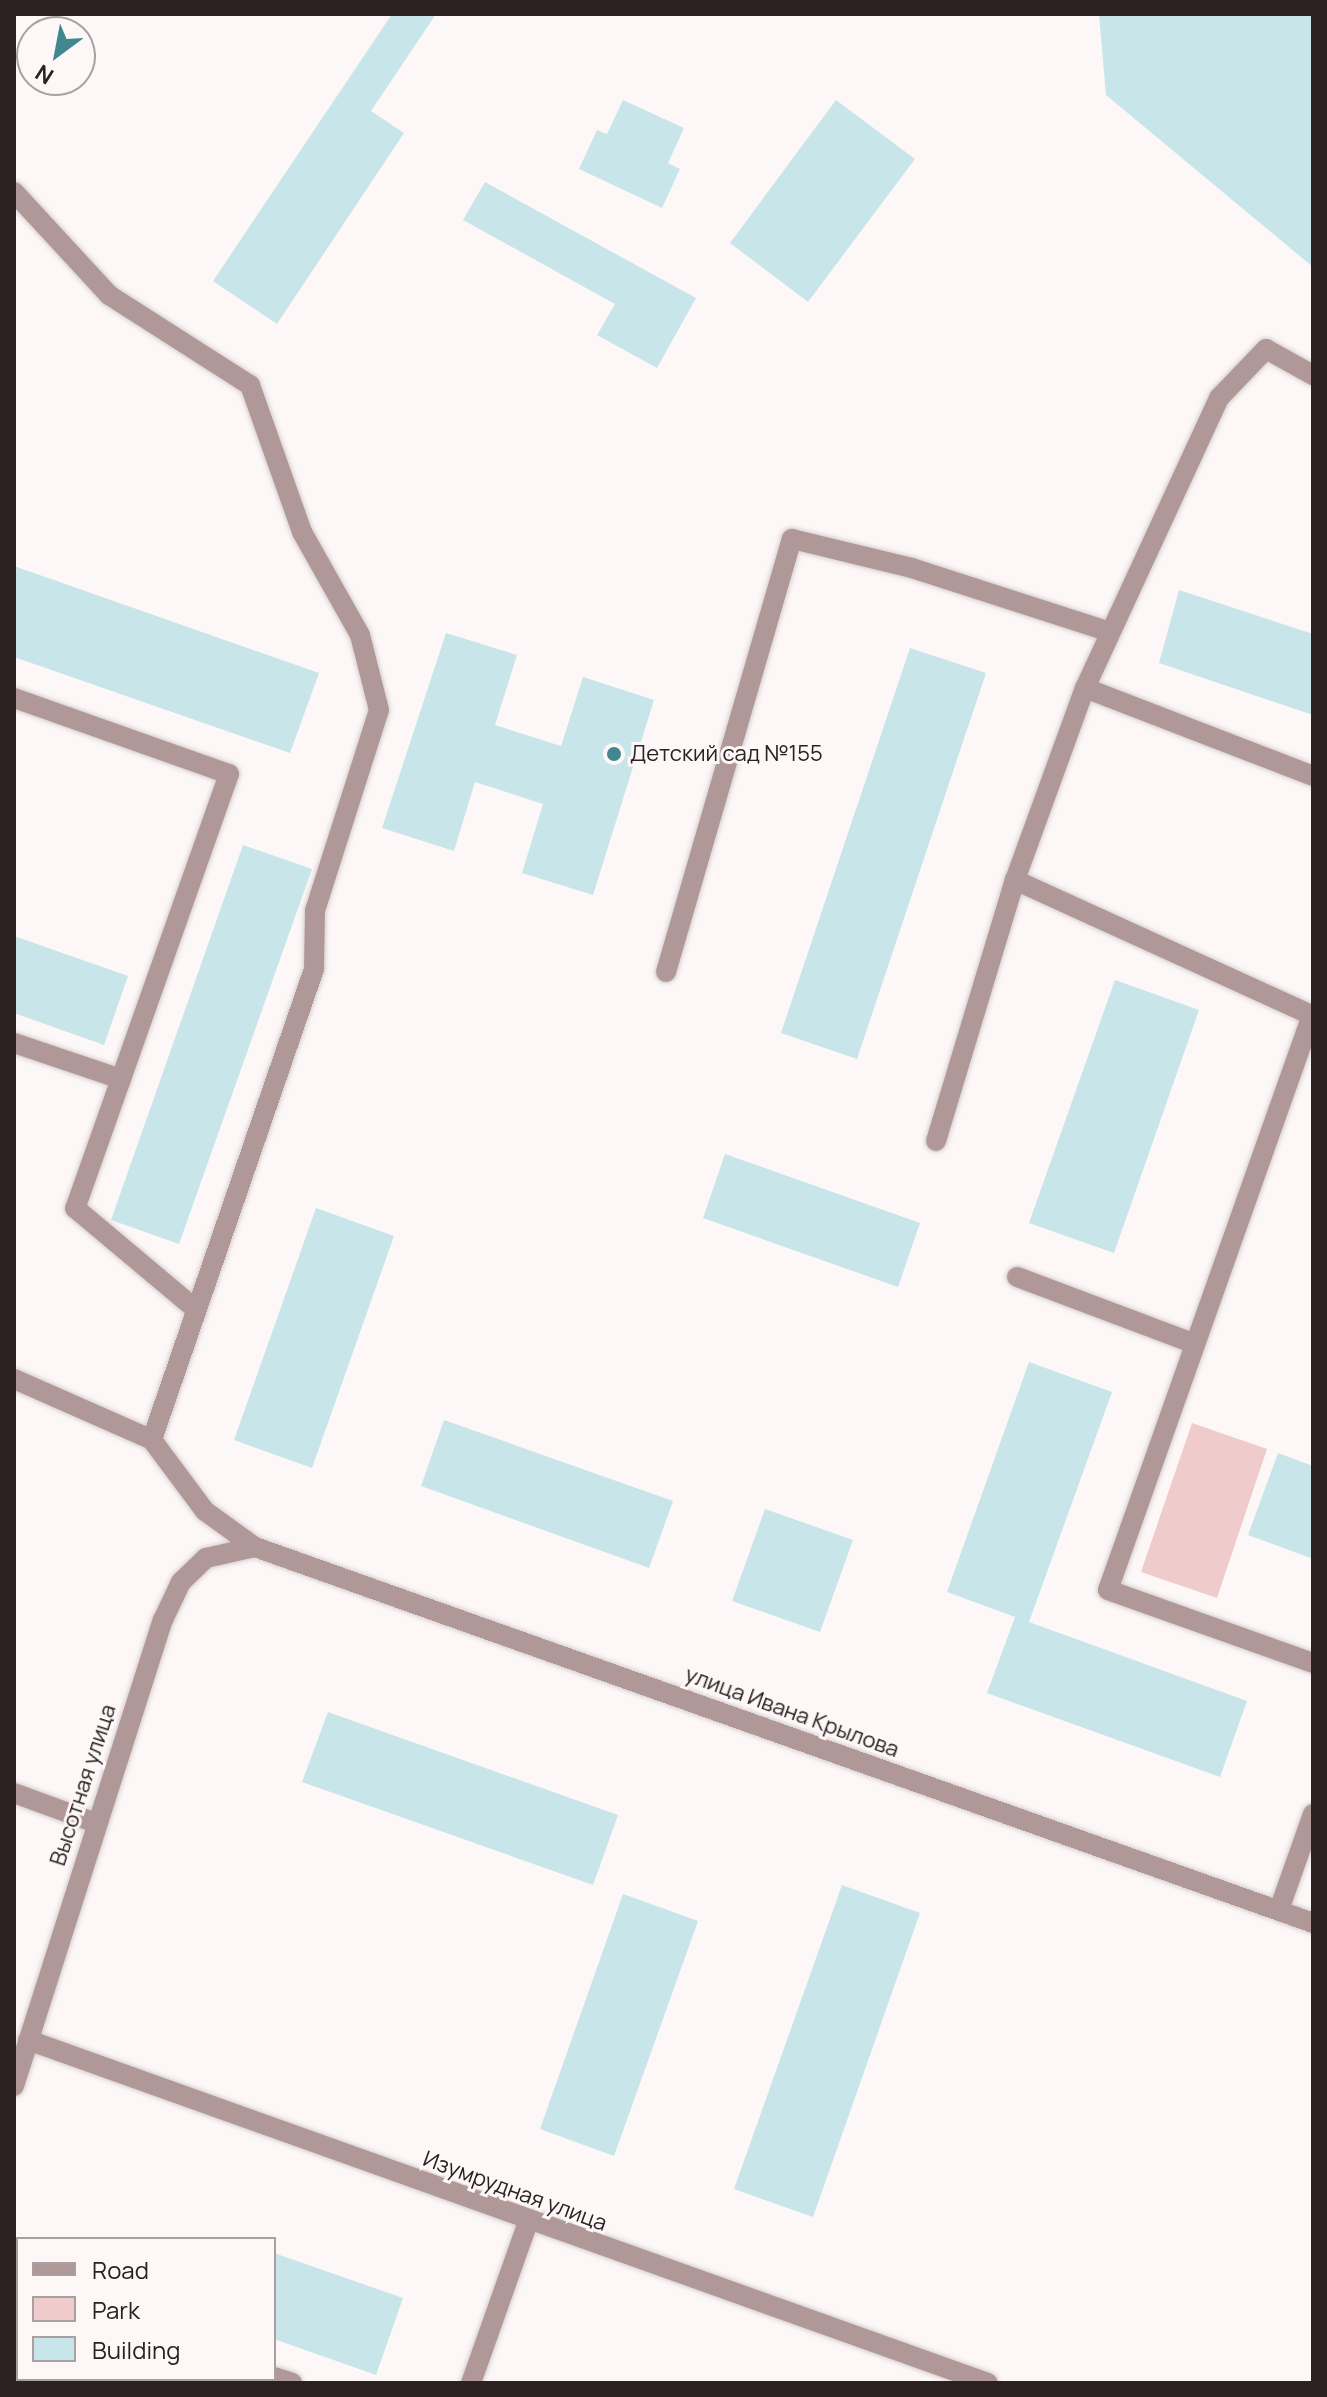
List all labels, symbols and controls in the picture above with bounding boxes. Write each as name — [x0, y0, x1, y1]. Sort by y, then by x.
north arrow — [16, 16, 96, 96]
text: N — [30, 58, 59, 92]
place label: Детский сад №155 — [630, 741, 823, 767]
marker: Детский сад №155 — [605, 745, 623, 763]
street label: улица Ивана Крылова — [681, 1661, 903, 1763]
street label: Высотная улица — [45, 1701, 121, 1869]
street label: Изумрудная улица — [419, 2145, 611, 2237]
legend — [16, 2237, 276, 2381]
text: Road — [92, 2253, 149, 2286]
text: Park — [92, 2293, 140, 2326]
text: Building — [92, 2333, 180, 2366]

